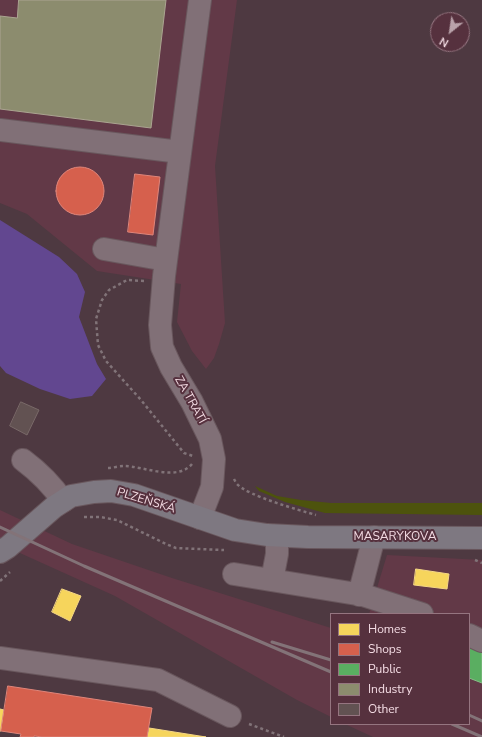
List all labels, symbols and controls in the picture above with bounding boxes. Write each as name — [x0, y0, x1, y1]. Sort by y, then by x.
north arrow — [430, 12, 470, 52]
text: N — [437, 33, 452, 51]
street label: ZA TRATÍ — [171, 374, 209, 426]
street label: PLZEŇSKÁ — [115, 485, 177, 517]
street label: MASARYKOVA — [354, 530, 436, 544]
legend — [330, 613, 470, 725]
text: Homes — [368, 621, 406, 637]
text: Shops — [368, 641, 402, 657]
text: Public — [368, 661, 401, 677]
text: Industry — [368, 681, 412, 697]
text: Other — [368, 701, 399, 717]

